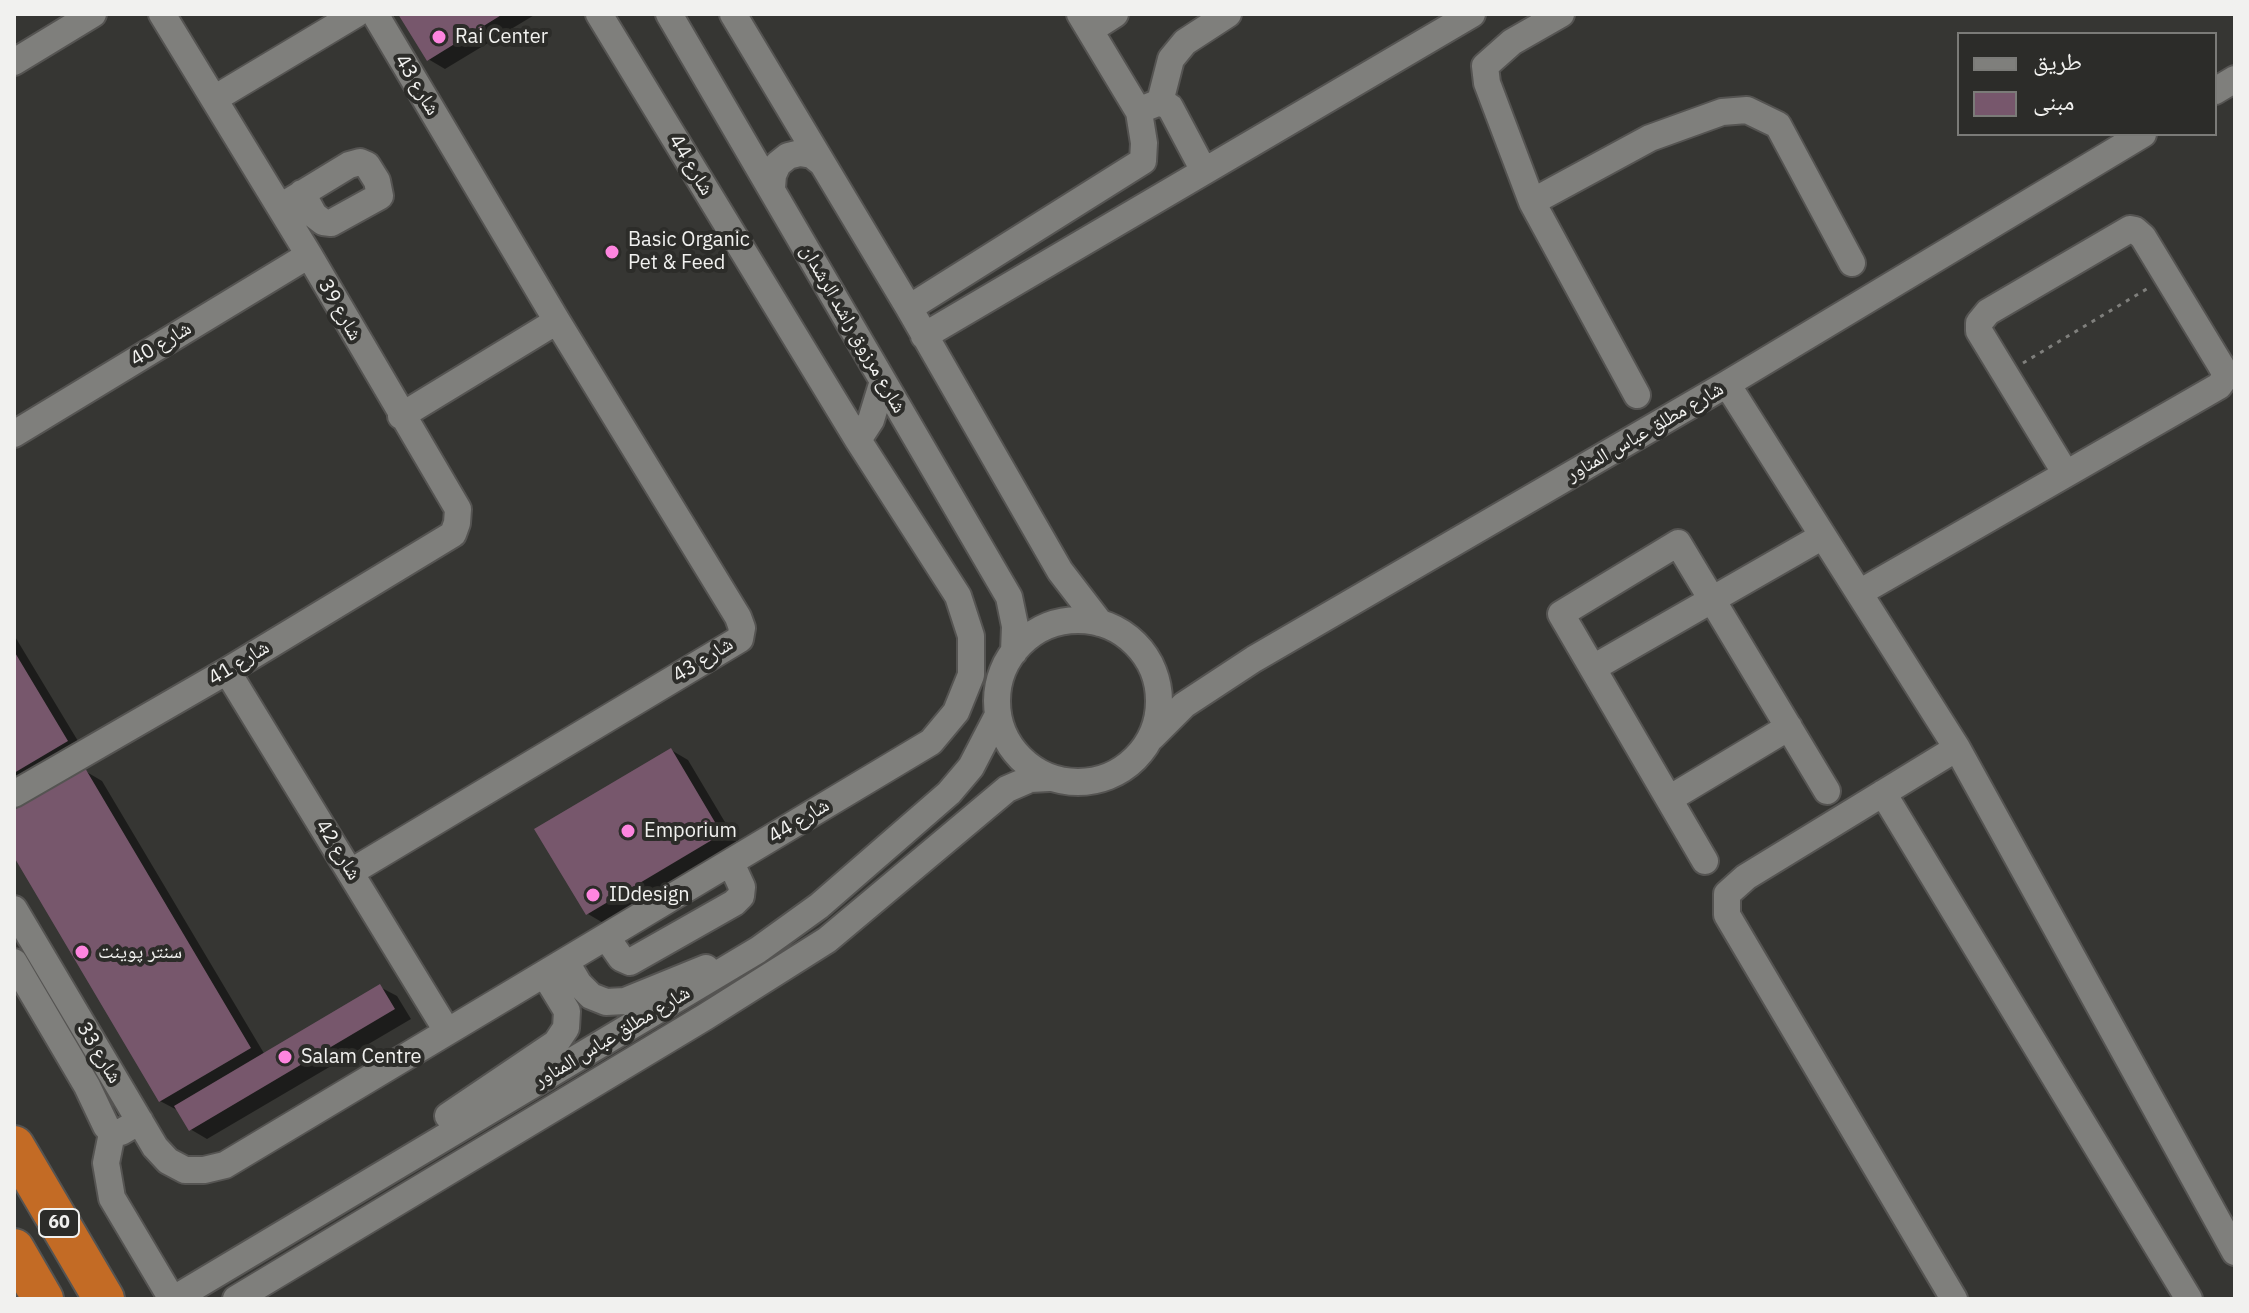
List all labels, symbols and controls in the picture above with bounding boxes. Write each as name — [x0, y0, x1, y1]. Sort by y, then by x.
place label: Rai Center — [455, 25, 548, 49]
marker: Rai Center — [430, 28, 448, 46]
legend — [1957, 32, 2217, 136]
text: طريق — [2033, 45, 2082, 77]
street label: شارع 43 — [390, 50, 444, 120]
text: مبنى — [2033, 85, 2074, 117]
street label: شارع 44 — [664, 130, 718, 200]
place label: Basic Organic Pet & Feed — [628, 228, 750, 275]
street label: شارع مرزوق راشد الرشدان — [795, 240, 911, 418]
marker: Basic Organic Pet & Feed — [603, 243, 621, 261]
street label: شارع 39 — [313, 275, 367, 345]
street label: شارع 40 — [126, 317, 196, 371]
street label: شارع مطلق عباس المناور — [1562, 377, 1728, 487]
street label: شارع 43 — [668, 632, 738, 688]
street label: شارع 41 — [204, 636, 274, 690]
street label: شارع 44 — [764, 794, 834, 848]
street label: شارع 42 — [310, 815, 366, 885]
place label: Emporium — [644, 819, 737, 843]
marker: Emporium — [619, 822, 637, 840]
place label: IDdesign — [609, 883, 690, 907]
marker: IDdesign — [584, 886, 602, 904]
place label: سنتر پوينت — [98, 940, 182, 964]
marker: سنتر پوينت — [73, 943, 91, 961]
street label: شارع مطلق عباس المناور — [529, 981, 695, 1093]
street label: شارع 33 — [72, 1018, 126, 1088]
place label: Salam Centre — [301, 1045, 422, 1069]
marker: Salam Centre — [276, 1048, 294, 1066]
road number: 60 — [39, 1209, 79, 1237]

